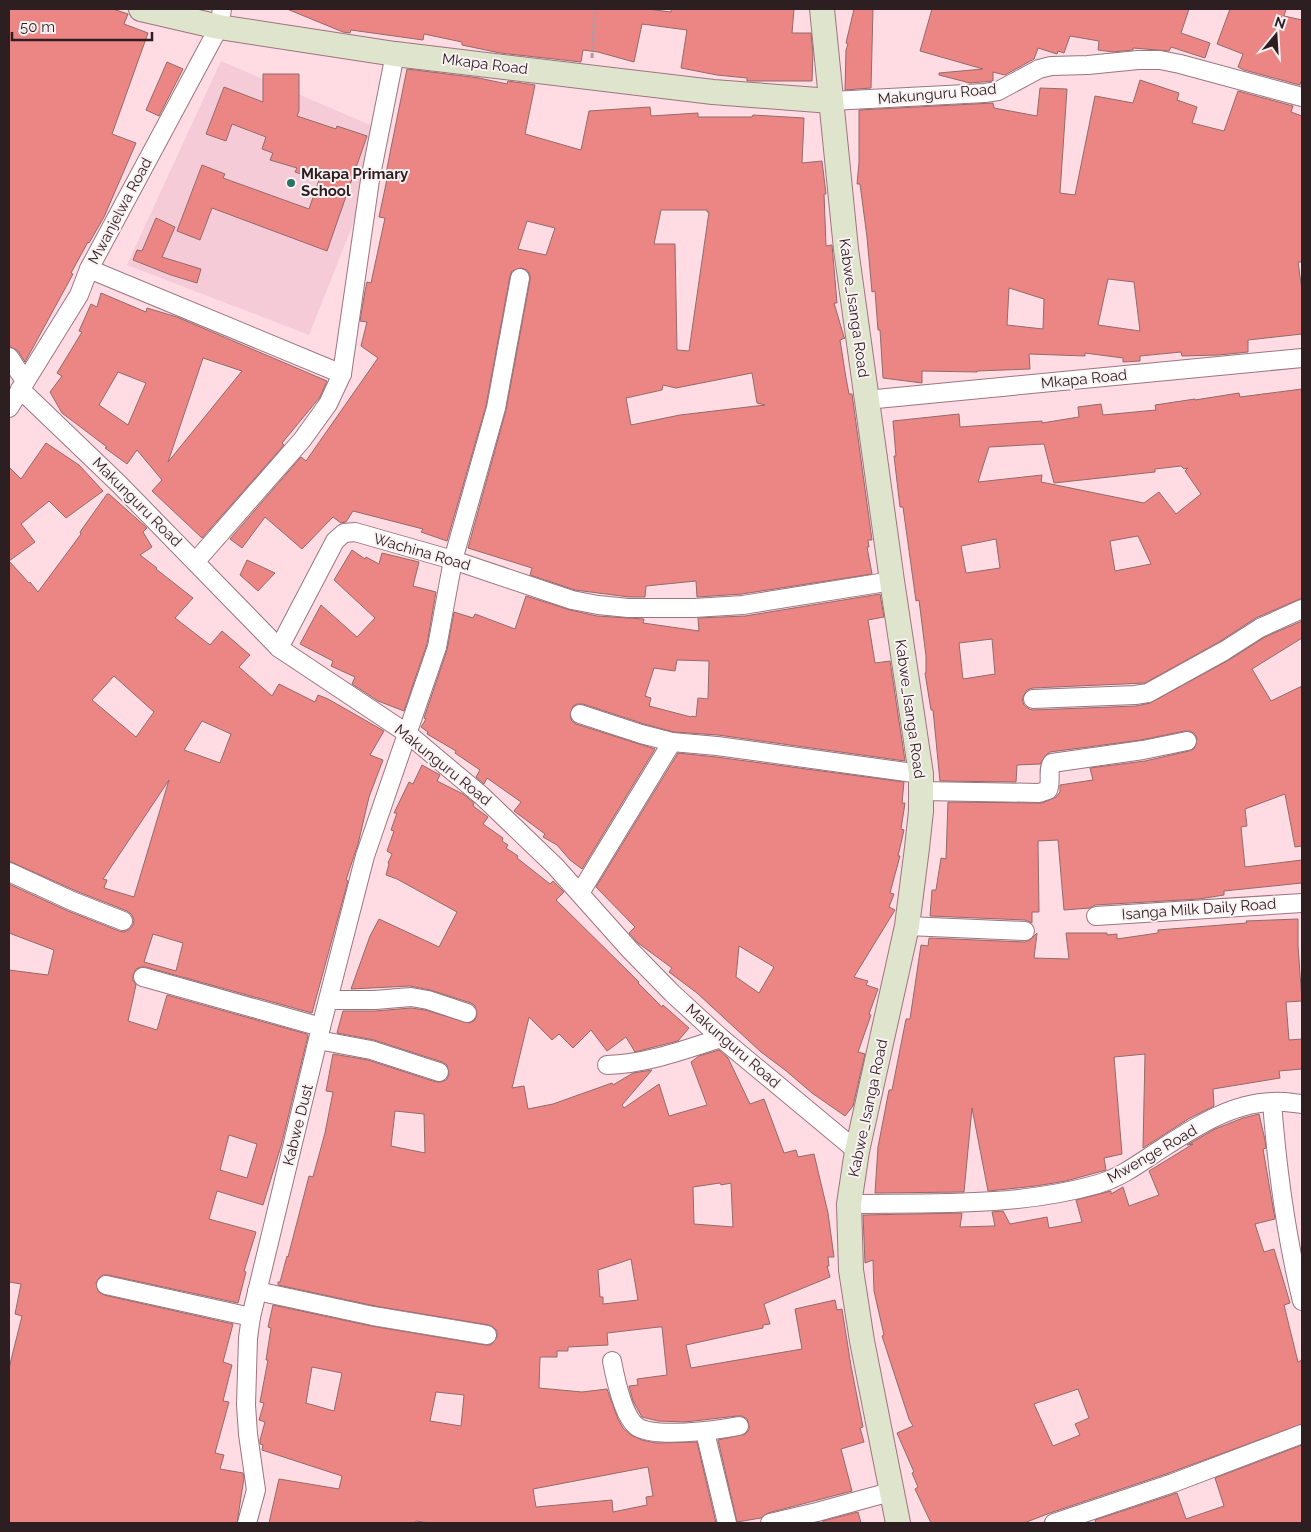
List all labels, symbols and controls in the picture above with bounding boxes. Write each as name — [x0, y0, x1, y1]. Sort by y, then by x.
scale bar — [12, 10, 152, 42]
north arrow — [1251, 10, 1301, 60]
text: N — [1272, 13, 1288, 32]
text: 50 m — [20, 18, 55, 36]
street label: Mkapa Road — [441, 50, 529, 78]
street label: Makunguru Road — [877, 80, 997, 108]
street label: Mwanjelwa Road — [84, 155, 156, 267]
place label: Mkapa Primary School — [301, 165, 409, 200]
marker: Mkapa Primary School — [285, 177, 297, 189]
street label: Kabwe_Isanga Road — [835, 237, 873, 379]
street label: Mkapa Road — [1040, 366, 1128, 392]
street label: Makunguru Road — [89, 454, 185, 550]
street label: Wachina Road — [371, 530, 473, 574]
street label: Kabwe_Isanga Road — [891, 638, 929, 780]
street label: Makunguru Road — [391, 721, 495, 809]
street label: Isanga Milk Daily Road — [1121, 895, 1277, 923]
street label: Makunguru Road — [682, 1000, 784, 1092]
street label: Kabwe_Isanga Road — [845, 1038, 891, 1178]
street label: Kabwe Dust — [279, 1082, 317, 1168]
street label: Mwenge Road — [1104, 1121, 1200, 1187]

